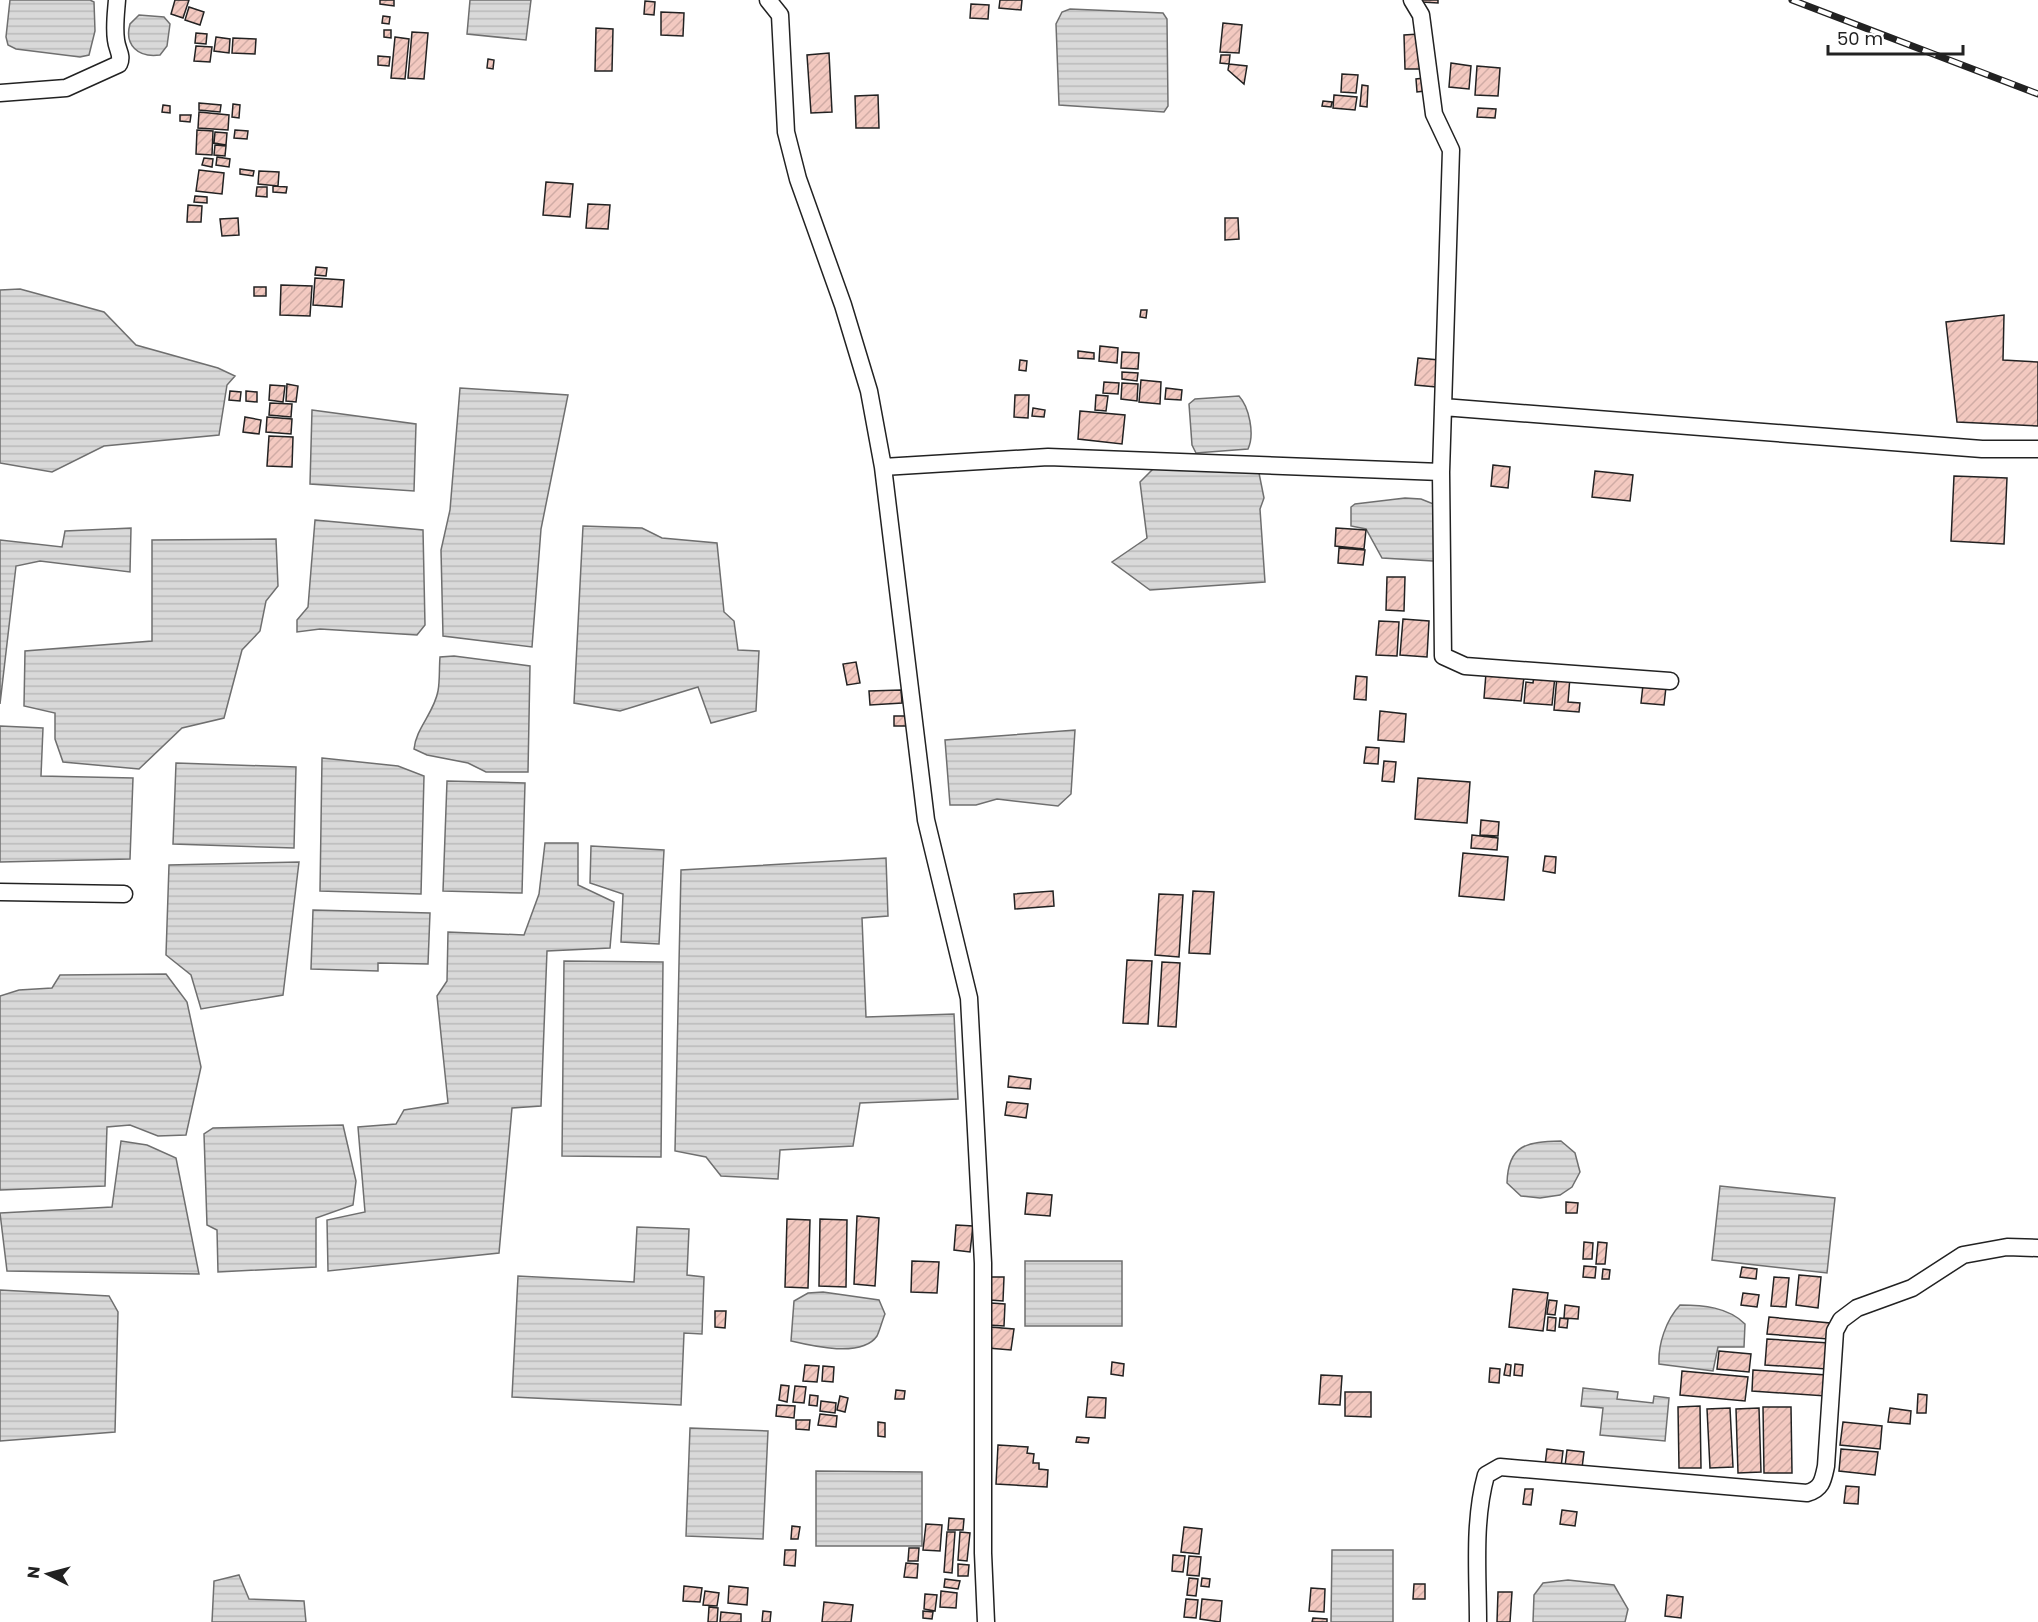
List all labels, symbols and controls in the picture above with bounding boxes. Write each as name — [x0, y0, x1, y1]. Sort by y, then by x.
scale bar — [1828, 18, 1963, 56]
text: 50 m — [1837, 26, 1883, 51]
north arrow — [18, 1544, 78, 1604]
text: N — [22, 1565, 46, 1580]

